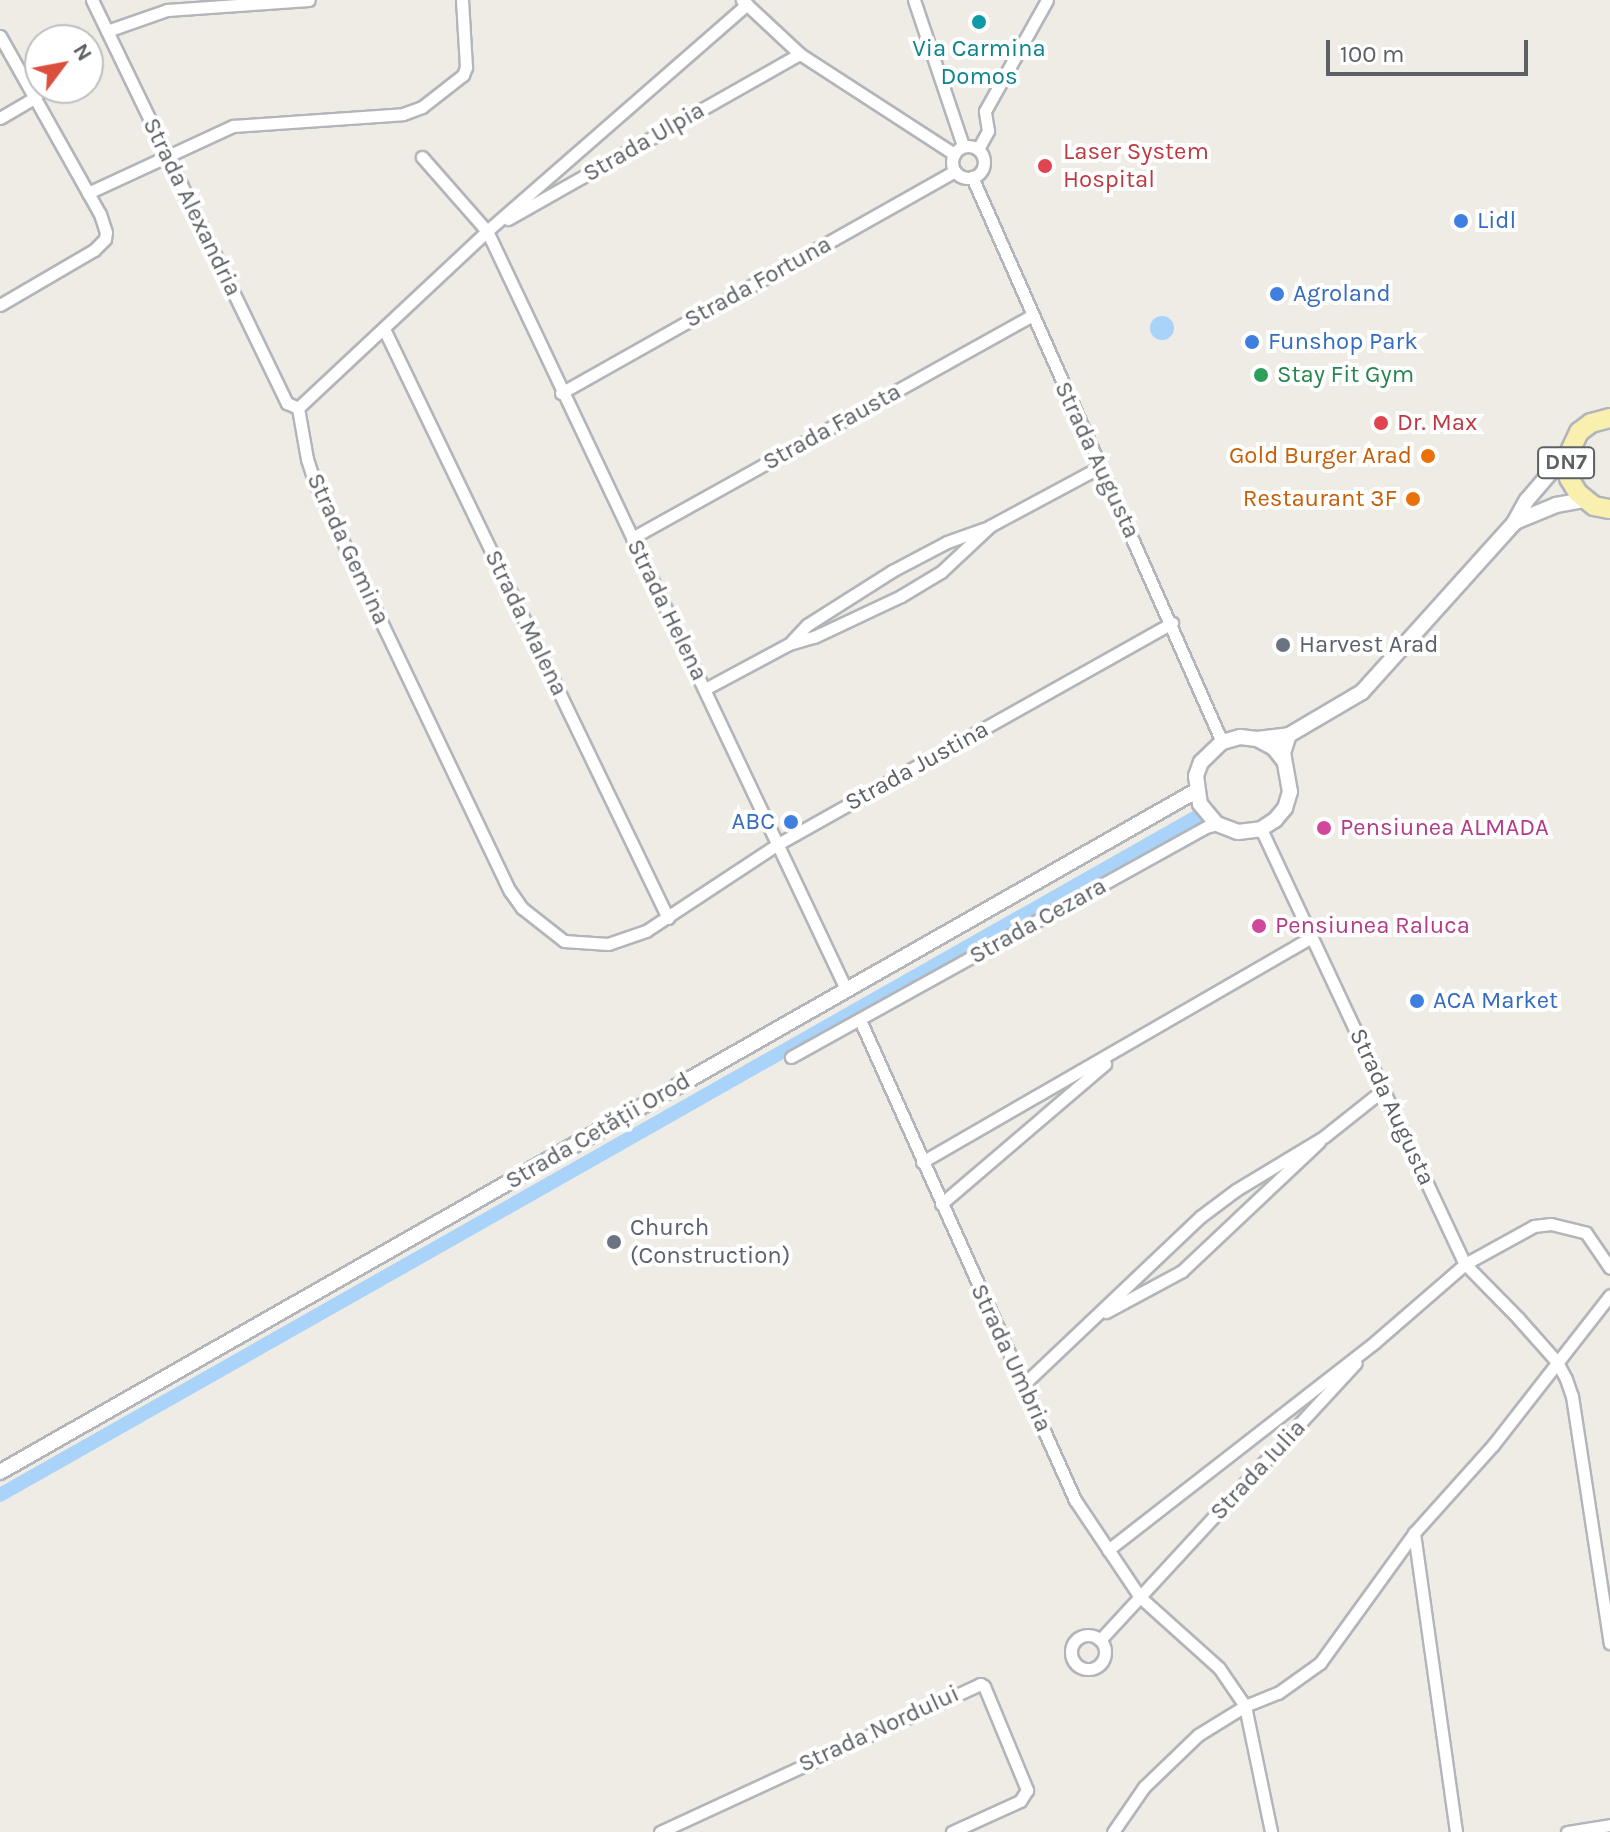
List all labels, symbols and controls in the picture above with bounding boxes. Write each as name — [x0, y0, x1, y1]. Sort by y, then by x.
marker: Via Carmina Domos — [970, 13, 988, 31]
north arrow — [24, 24, 104, 104]
scale bar — [1330, 24, 1532, 74]
place label: Via Carmina Domos — [912, 35, 1046, 91]
text: N — [67, 39, 98, 66]
text: 100 m — [1340, 40, 1405, 68]
street label: Strada Ulpia — [578, 96, 710, 188]
street label: Strada Alexandria — [136, 113, 248, 301]
place label: Laser System Hospital — [1063, 138, 1209, 194]
marker: Laser System Hospital — [1034, 155, 1056, 177]
place label: Lidl — [1477, 207, 1516, 235]
marker: Lidl — [1452, 212, 1470, 230]
street label: Strada Fortuna — [680, 230, 836, 334]
place label: Agroland — [1293, 280, 1391, 308]
marker: Agroland — [1268, 285, 1286, 303]
place label: Funshop Park — [1268, 328, 1418, 356]
marker: Funshop Park — [1243, 333, 1261, 351]
place label: Stay Fit Gym — [1277, 361, 1414, 389]
marker: Stay Fit Gym — [1252, 366, 1270, 384]
street label: Strada Fausta — [758, 377, 906, 477]
street label: Strada Augusta — [1048, 377, 1146, 543]
place label: Dr. Max — [1397, 409, 1477, 437]
marker: Dr. Max — [1372, 414, 1390, 432]
place label: Gold Burger Arad — [1229, 442, 1412, 470]
road number: DN7 — [1536, 445, 1596, 481]
marker: Gold Burger Arad — [1419, 447, 1437, 465]
street label: Strada Gemina — [300, 469, 396, 629]
place label: Restaurant 3F — [1243, 485, 1397, 513]
marker: Restaurant 3F — [1404, 490, 1422, 508]
street label: Strada Helena — [620, 535, 714, 685]
street label: Strada Malena — [478, 545, 574, 701]
place label: Harvest Arad — [1299, 631, 1439, 659]
marker: Harvest Arad — [1274, 636, 1292, 654]
street label: Strada Justina — [840, 715, 994, 817]
place label: ABC — [732, 808, 775, 836]
marker: ABC — [782, 813, 800, 831]
place label: Pensiunea ALMADA — [1340, 814, 1549, 842]
marker: Pensiunea ALMADA — [1315, 819, 1333, 837]
street label: Strada Cezara — [965, 872, 1111, 970]
place label: Pensiunea Raluca — [1275, 912, 1470, 940]
marker: Pensiunea Raluca — [1250, 917, 1268, 935]
place label: ACA Market — [1433, 987, 1558, 1015]
marker: ACA Market — [1408, 992, 1426, 1010]
street label: Strada Augusta — [1343, 1024, 1441, 1190]
street label: Strada Cetății Orod — [501, 1066, 695, 1196]
place label: Church (Construction) — [630, 1214, 790, 1270]
marker: Church (Construction) — [605, 1233, 623, 1251]
street label: Strada Umbria — [964, 1279, 1058, 1437]
street label: Strada Iulia — [1204, 1414, 1312, 1526]
street label: Strada Nordului — [794, 1679, 964, 1779]

